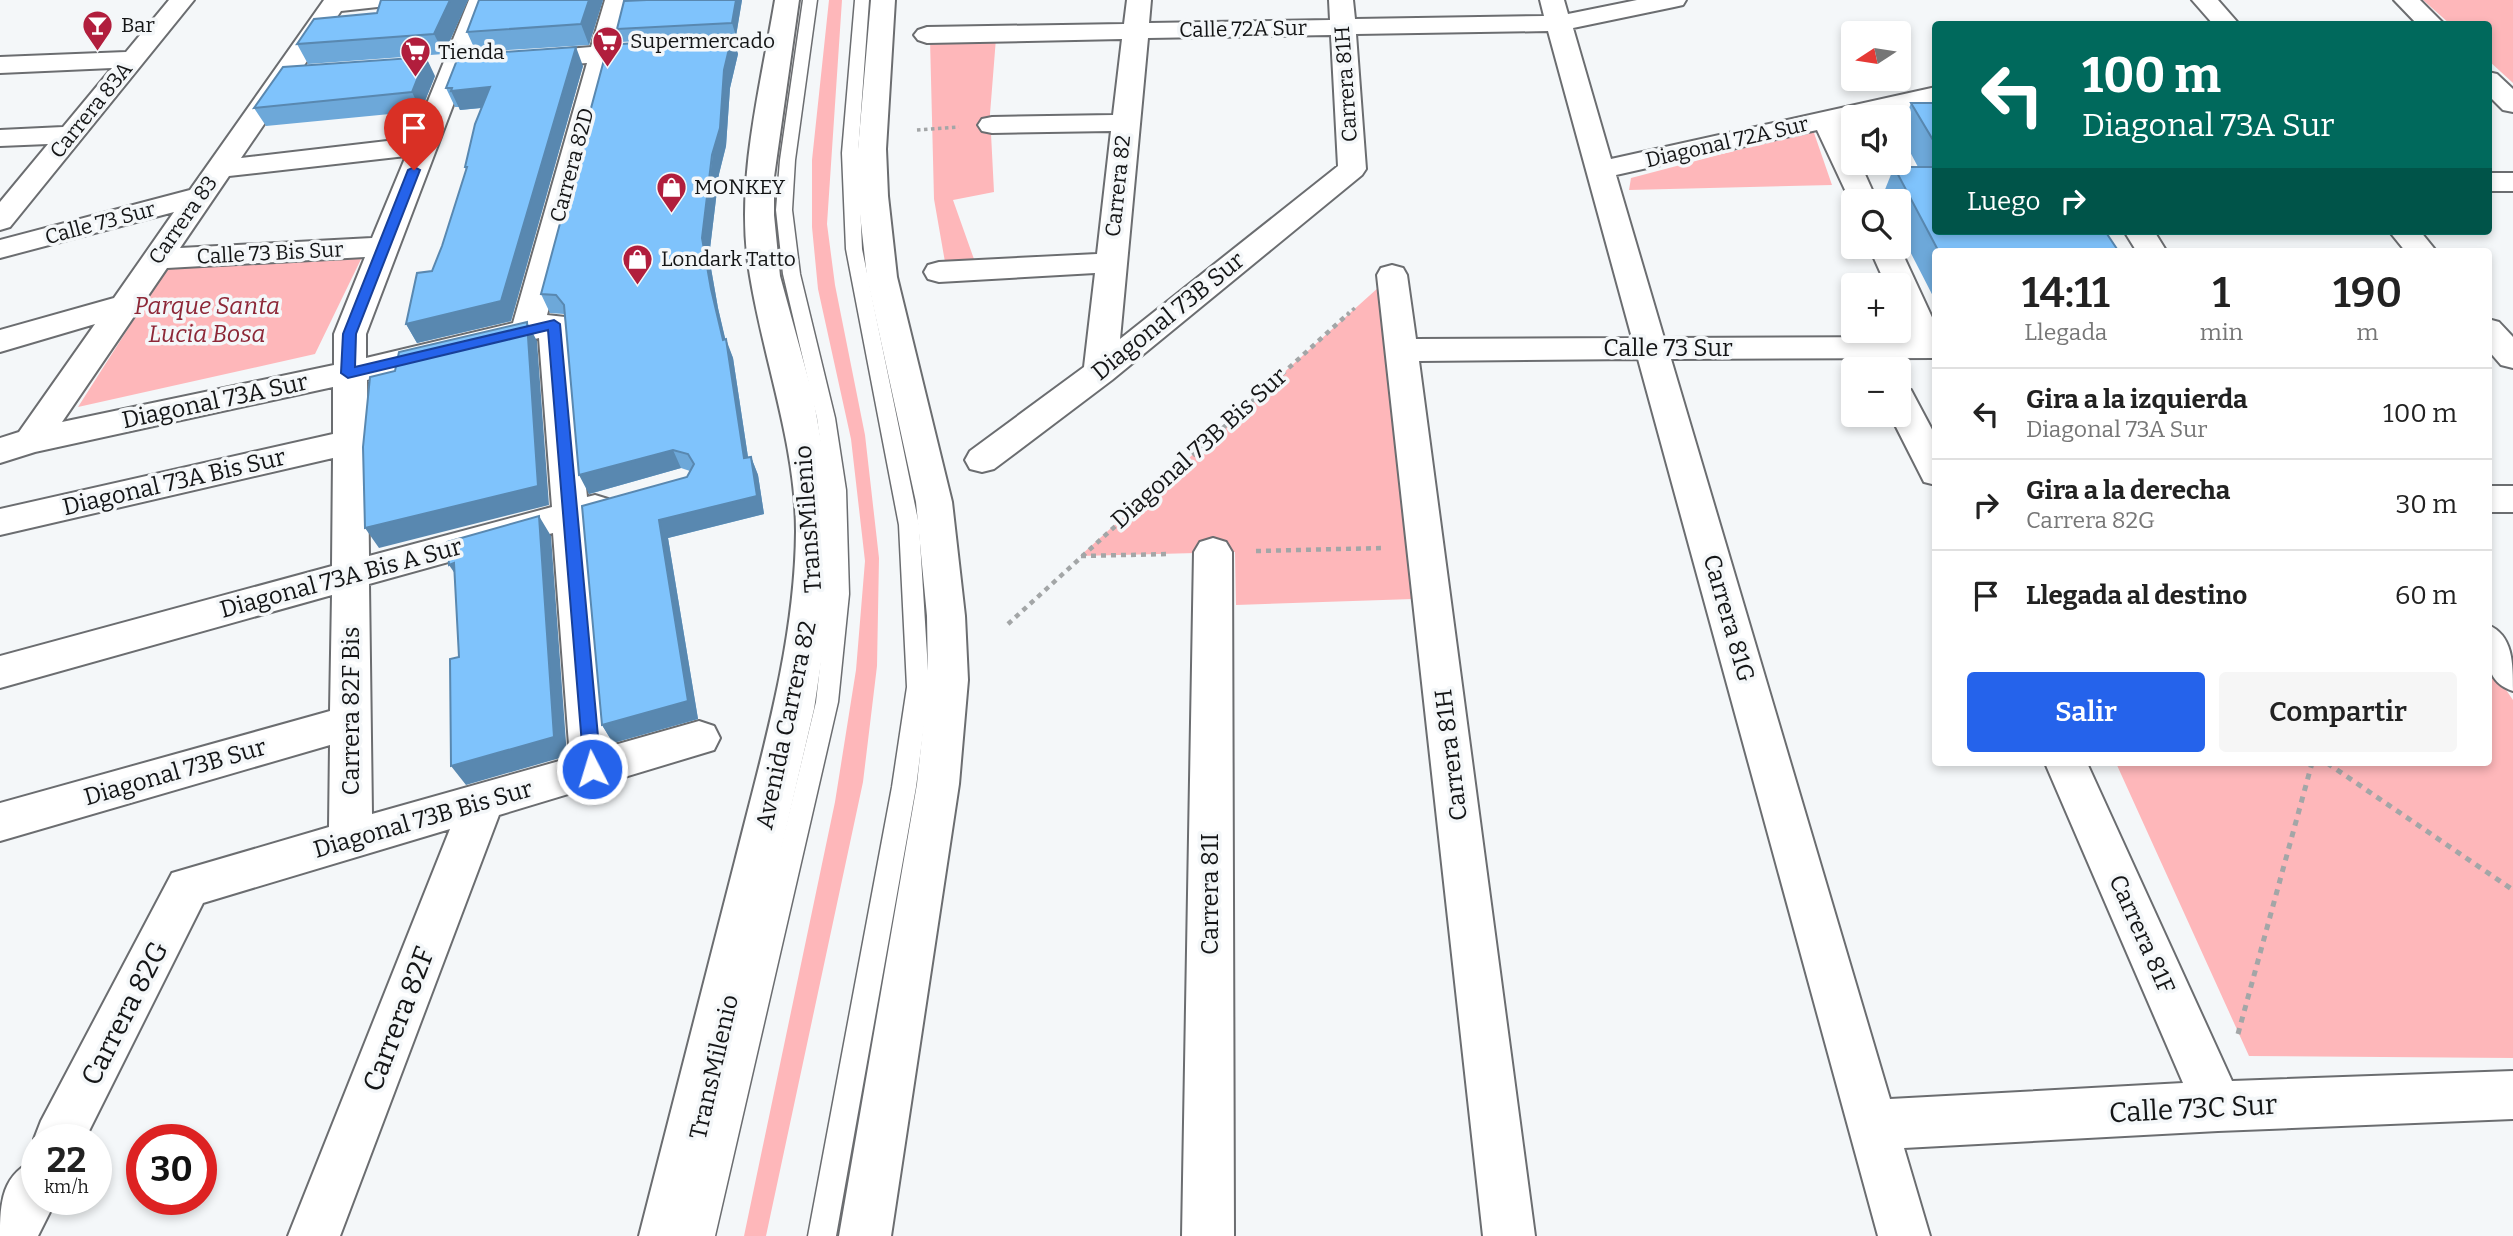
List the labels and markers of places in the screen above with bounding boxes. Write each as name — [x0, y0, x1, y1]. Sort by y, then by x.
bar icon: Bar — [81, 8, 115, 52]
place label: Bar — [121, 12, 155, 38]
supermarket icon: Supermercado — [590, 24, 624, 68]
place label: Supermercado — [630, 28, 775, 54]
supermarket icon: Tienda — [398, 35, 432, 79]
place label: Tienda — [438, 39, 505, 65]
pin — [384, 98, 444, 170]
shop icon: MONKEY — [654, 170, 688, 214]
place label: MONKEY — [694, 174, 786, 200]
shop icon: Londark Tatto — [621, 242, 655, 286]
place label: Londark Tatto — [661, 246, 796, 272]

